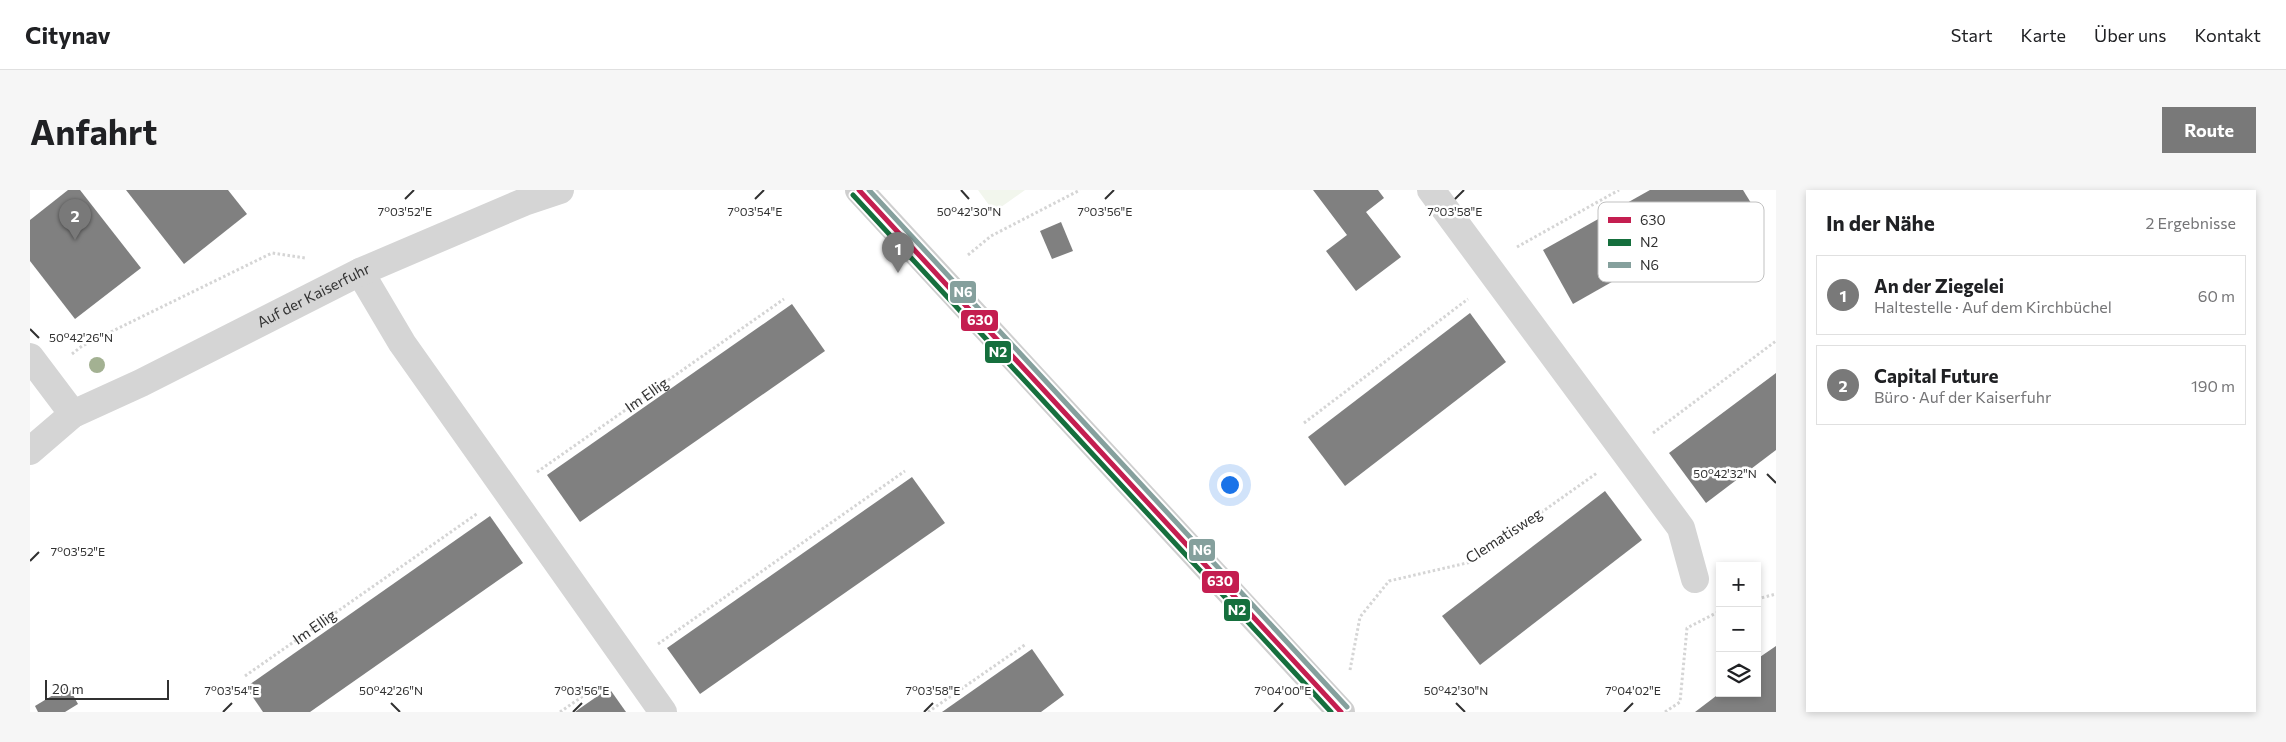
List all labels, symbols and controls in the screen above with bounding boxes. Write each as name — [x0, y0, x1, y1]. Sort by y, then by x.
text: Citynav — [25, 20, 111, 49]
text: Start — [1951, 24, 1993, 46]
text: Karte — [2021, 24, 2066, 46]
text: Über uns — [2094, 24, 2167, 46]
text: Kontakt — [2195, 24, 2261, 46]
button: Route — [2162, 107, 2256, 153]
text: Anfahrt — [30, 109, 157, 152]
pin: 2 — [59, 199, 91, 240]
legend — [1598, 202, 1764, 282]
text: 7°03'52"E — [378, 204, 432, 218]
text: 7°03'54"E — [728, 204, 782, 218]
text: 50°42'30"N — [937, 204, 1001, 218]
text: 7°03'56"E — [1078, 204, 1132, 218]
text: 7°03'58"E — [1428, 204, 1482, 218]
text: In der Nähe — [1826, 210, 1935, 235]
text: 630 — [1640, 211, 1666, 228]
text: 2 Ergebnisse — [2146, 213, 2236, 232]
pin: 1 — [882, 232, 914, 273]
text: N2 — [1640, 233, 1659, 250]
text: N6 — [1640, 256, 1659, 273]
street label: Auf der Kaiserfuhr — [254, 259, 373, 331]
text: An der Ziegelei — [1874, 274, 2004, 297]
line badge: N6 — [949, 280, 977, 304]
text: N6 — [953, 283, 973, 300]
text: 1 — [1839, 286, 1847, 305]
text: 60 m — [2198, 286, 2235, 305]
text: Haltestelle · Auf dem Kirchbüchel — [1874, 297, 2112, 316]
line badge: 630 — [960, 309, 999, 332]
text: 630 — [967, 311, 993, 328]
text: 50°42'26"N — [49, 330, 113, 344]
line badge: N2 — [984, 340, 1012, 364]
text: N2 — [989, 343, 1007, 360]
text: Capital Future — [1874, 364, 1999, 387]
street label: Im Ellig — [621, 373, 671, 416]
text: 2 — [1838, 376, 1848, 395]
text: 190 m — [2191, 376, 2235, 395]
text: Büro · Auf der Kaiserfuhr — [1874, 387, 2051, 406]
text: 50°42'32"N — [1693, 466, 1757, 480]
your location — [1217, 472, 1243, 498]
street label: Clematisweg — [1462, 504, 1545, 567]
line badge: N6 — [1188, 538, 1216, 562]
text: N6 — [1192, 541, 1212, 558]
text: 7°03'52"E — [51, 544, 105, 558]
map controls — [1716, 562, 1761, 697]
button: + — [1716, 562, 1761, 607]
line badge: 630 — [1201, 570, 1240, 594]
text: 630 — [1207, 572, 1233, 589]
line badge: N2 — [1223, 598, 1251, 622]
text: N2 — [1228, 601, 1246, 618]
street label: Im Ellig — [289, 605, 339, 648]
button: − — [1716, 607, 1761, 652]
button: layers — [1716, 652, 1761, 697]
scale bar — [45, 677, 169, 700]
text: 20 m — [52, 680, 84, 697]
text: 7°03'54"E — [205, 683, 259, 697]
text: 50°42'26"N — [359, 683, 423, 697]
text: 7°03'56"E — [555, 683, 609, 697]
text: 7°03'58"E — [906, 683, 960, 697]
text: 7°04'00"E — [1255, 683, 1311, 697]
text: 50°42'30"N — [1424, 683, 1488, 697]
text: 7°04'02"E — [1605, 683, 1661, 697]

